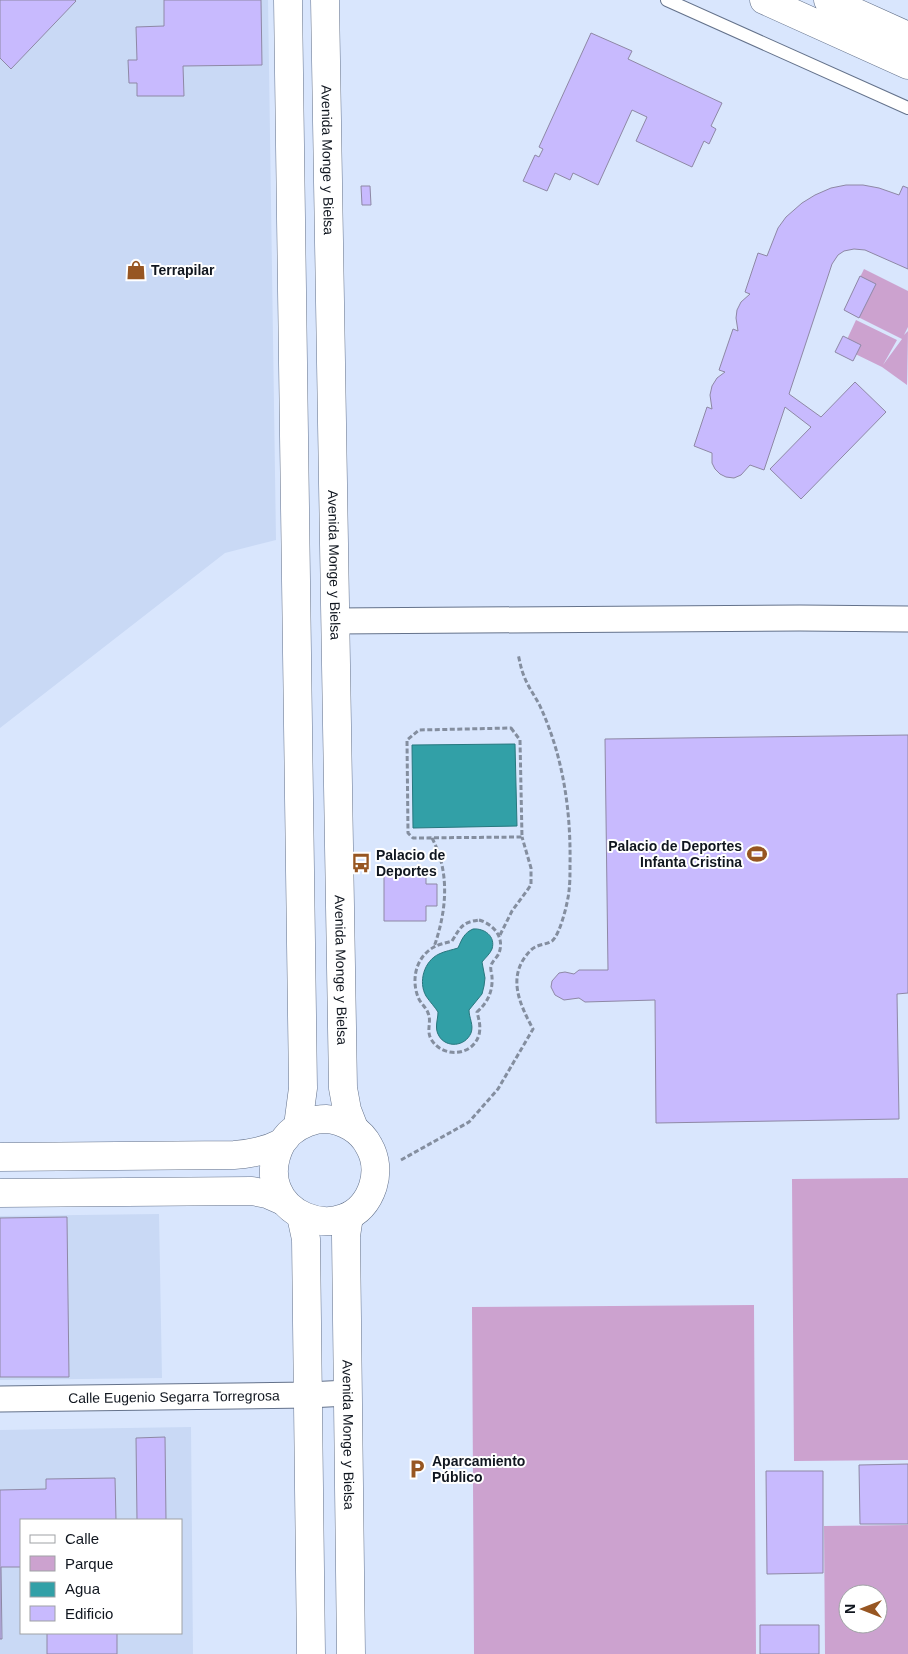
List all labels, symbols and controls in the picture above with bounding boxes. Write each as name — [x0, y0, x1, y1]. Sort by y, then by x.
street label: Avenida Monge y Bielsa — [318, 85, 337, 235]
shop icon: Terrapilar — [125, 259, 147, 281]
place label: Terrapilar — [151, 262, 215, 278]
street label: Avenida Monge y Bielsa — [325, 490, 344, 640]
place label: Palacio de Deportes Infanta Cristina — [608, 838, 742, 870]
sports icon: Palacio de Deportes Infanta Cristina — [746, 843, 768, 865]
place label: Palacio de Deportes — [376, 847, 445, 879]
bus stop icon: Palacio de Deportes — [350, 852, 372, 874]
street label: Avenida Monge y Bielsa — [332, 895, 350, 1045]
street label: Avenida Monge y Bielsa — [339, 1360, 357, 1510]
street label: Calle Eugenio Segarra Torregrosa — [68, 1387, 280, 1406]
place label: Aparcamiento Público — [432, 1453, 525, 1485]
parking icon: Aparcamiento Público — [406, 1458, 428, 1480]
legend — [20, 1519, 182, 1634]
text: Calle — [65, 1530, 99, 1547]
text: Parque — [65, 1555, 113, 1572]
text: Agua — [65, 1580, 101, 1597]
north arrow — [838, 1584, 888, 1634]
text: N — [842, 1604, 858, 1614]
text: Edificio — [65, 1605, 113, 1622]

